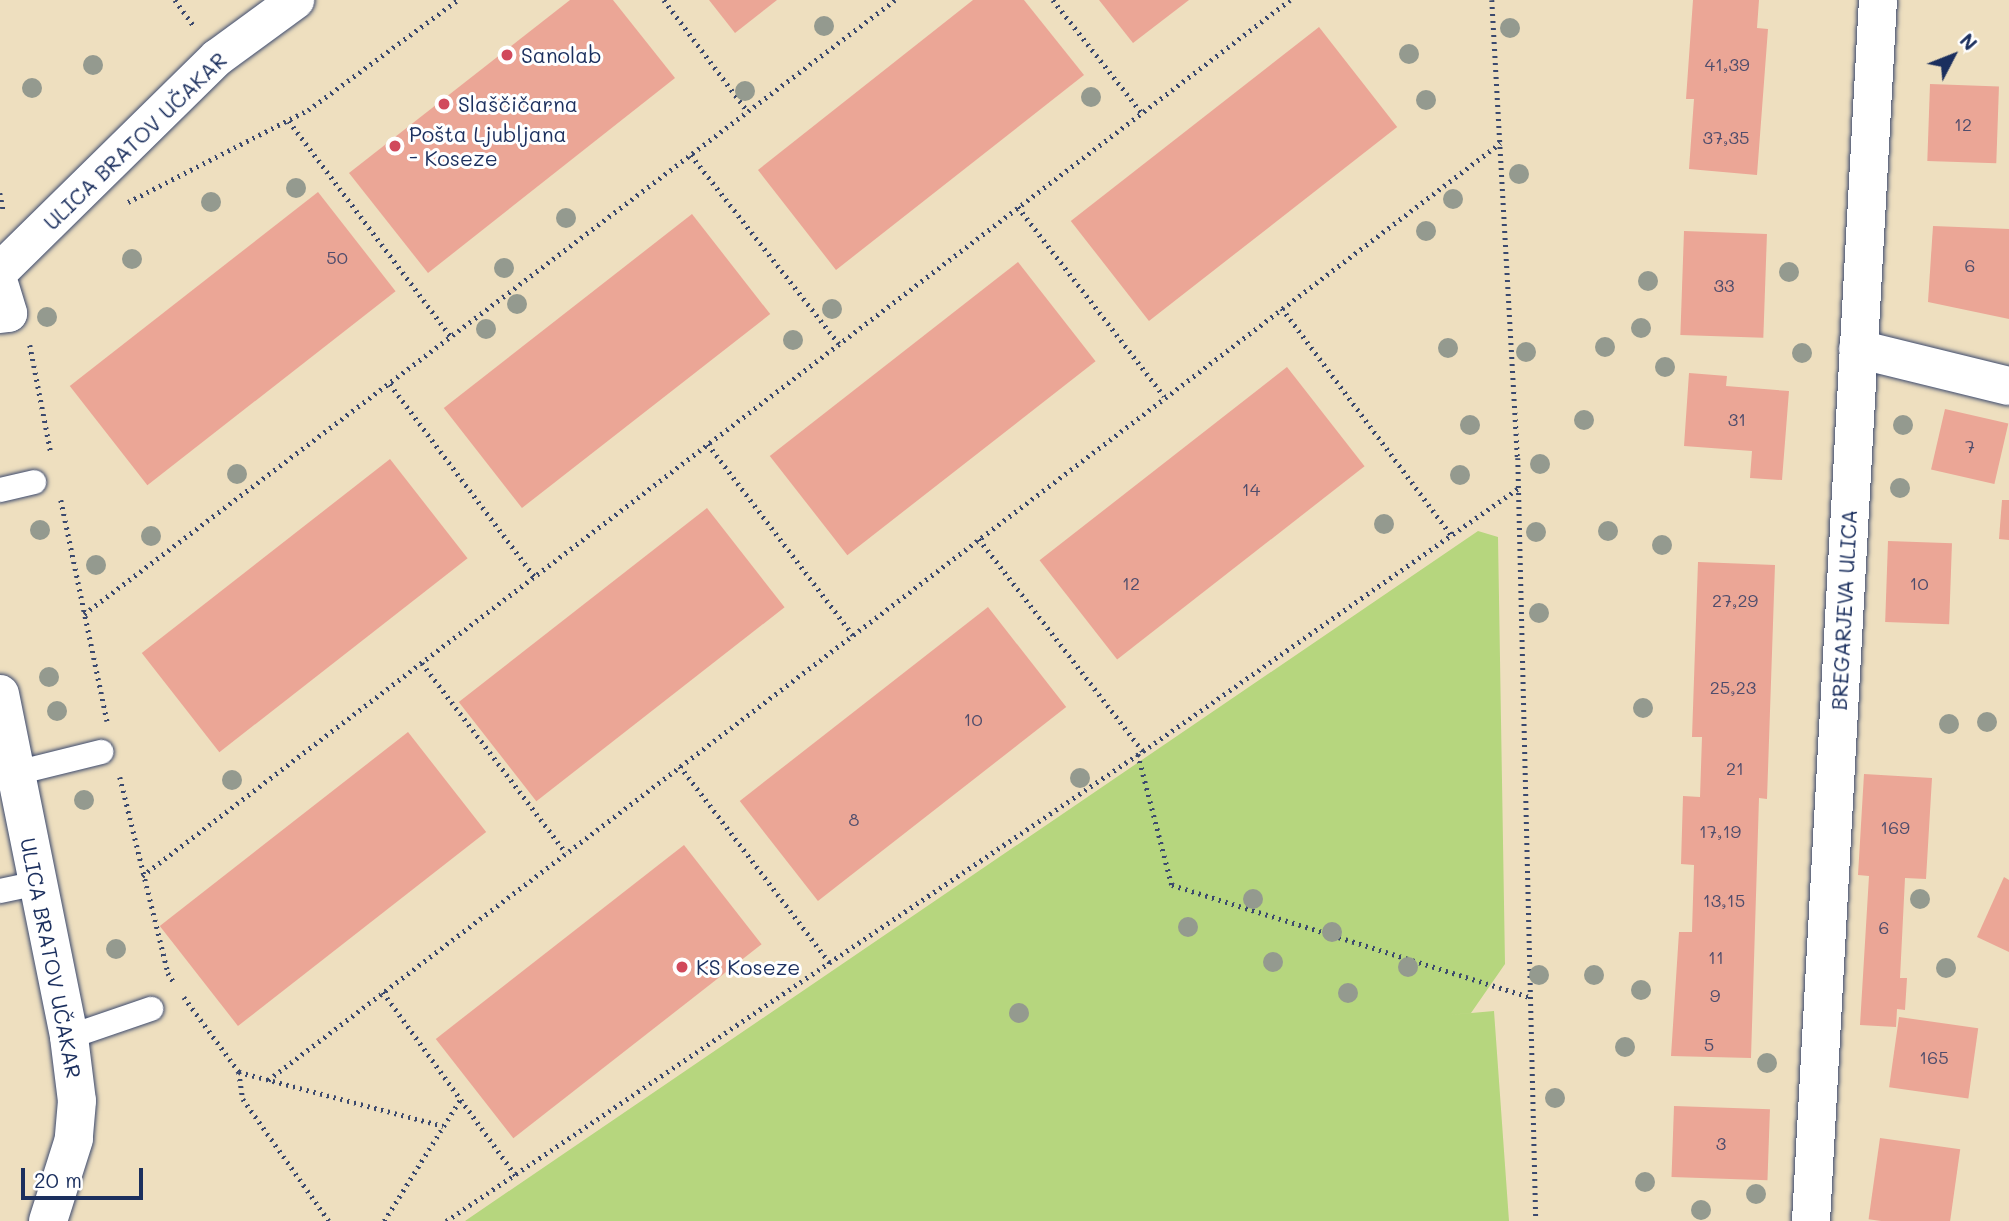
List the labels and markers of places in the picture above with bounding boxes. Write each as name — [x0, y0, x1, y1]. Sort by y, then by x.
place label: Sanolab — [521, 42, 602, 68]
marker: Sanolab — [499, 47, 515, 63]
place label: Slaščičarna — [458, 91, 578, 117]
marker: Slaščičarna — [436, 96, 452, 112]
place label: Pošta Ljubljana - Koseze — [409, 121, 567, 171]
marker: Pošta Ljubljana - Koseze — [387, 138, 403, 154]
place label: KS Koseze — [696, 954, 800, 980]
marker: KS Koseze — [674, 959, 690, 975]

